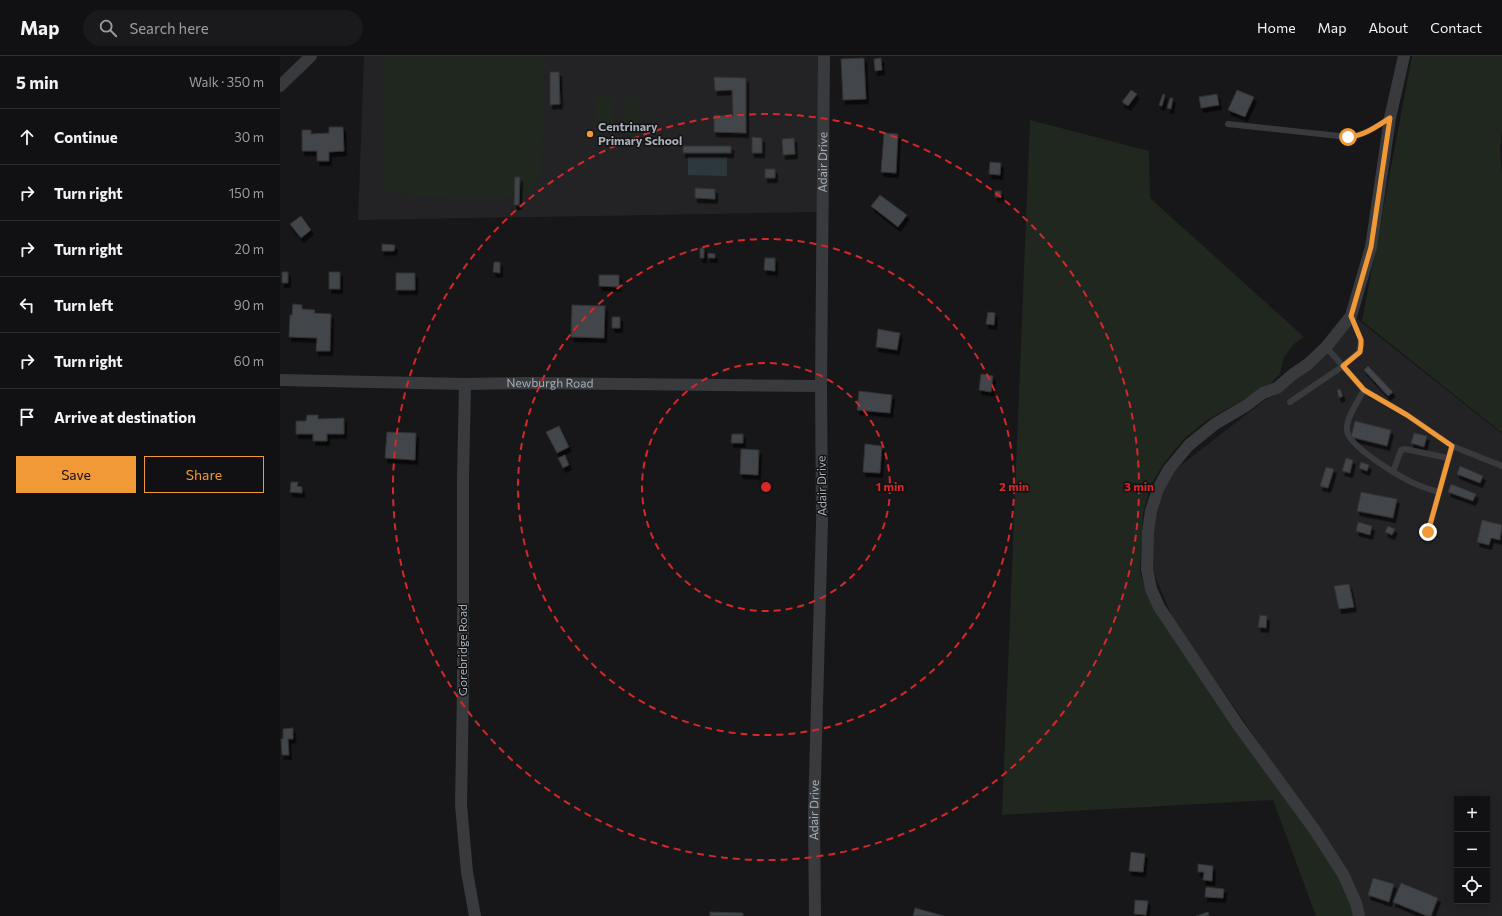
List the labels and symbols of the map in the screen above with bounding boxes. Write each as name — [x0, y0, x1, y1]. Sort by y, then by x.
place label: Centrinary Primary School — [598, 119, 682, 147]
route start — [1339, 128, 1357, 146]
marker: Centrinary Primary School — [585, 129, 595, 139]
street label: Adair Drive — [815, 132, 829, 192]
street label: Newburgh Road — [506, 375, 594, 390]
street label: Adair Drive — [813, 456, 829, 516]
text: 1 min — [876, 479, 904, 493]
text: 2 min — [999, 479, 1029, 493]
text: 3 min — [1124, 479, 1154, 493]
centre of rings — [759, 480, 773, 494]
route end — [1419, 523, 1437, 541]
street label: Gorebridge Road — [455, 604, 469, 696]
street label: Adair Drive — [806, 780, 821, 840]

